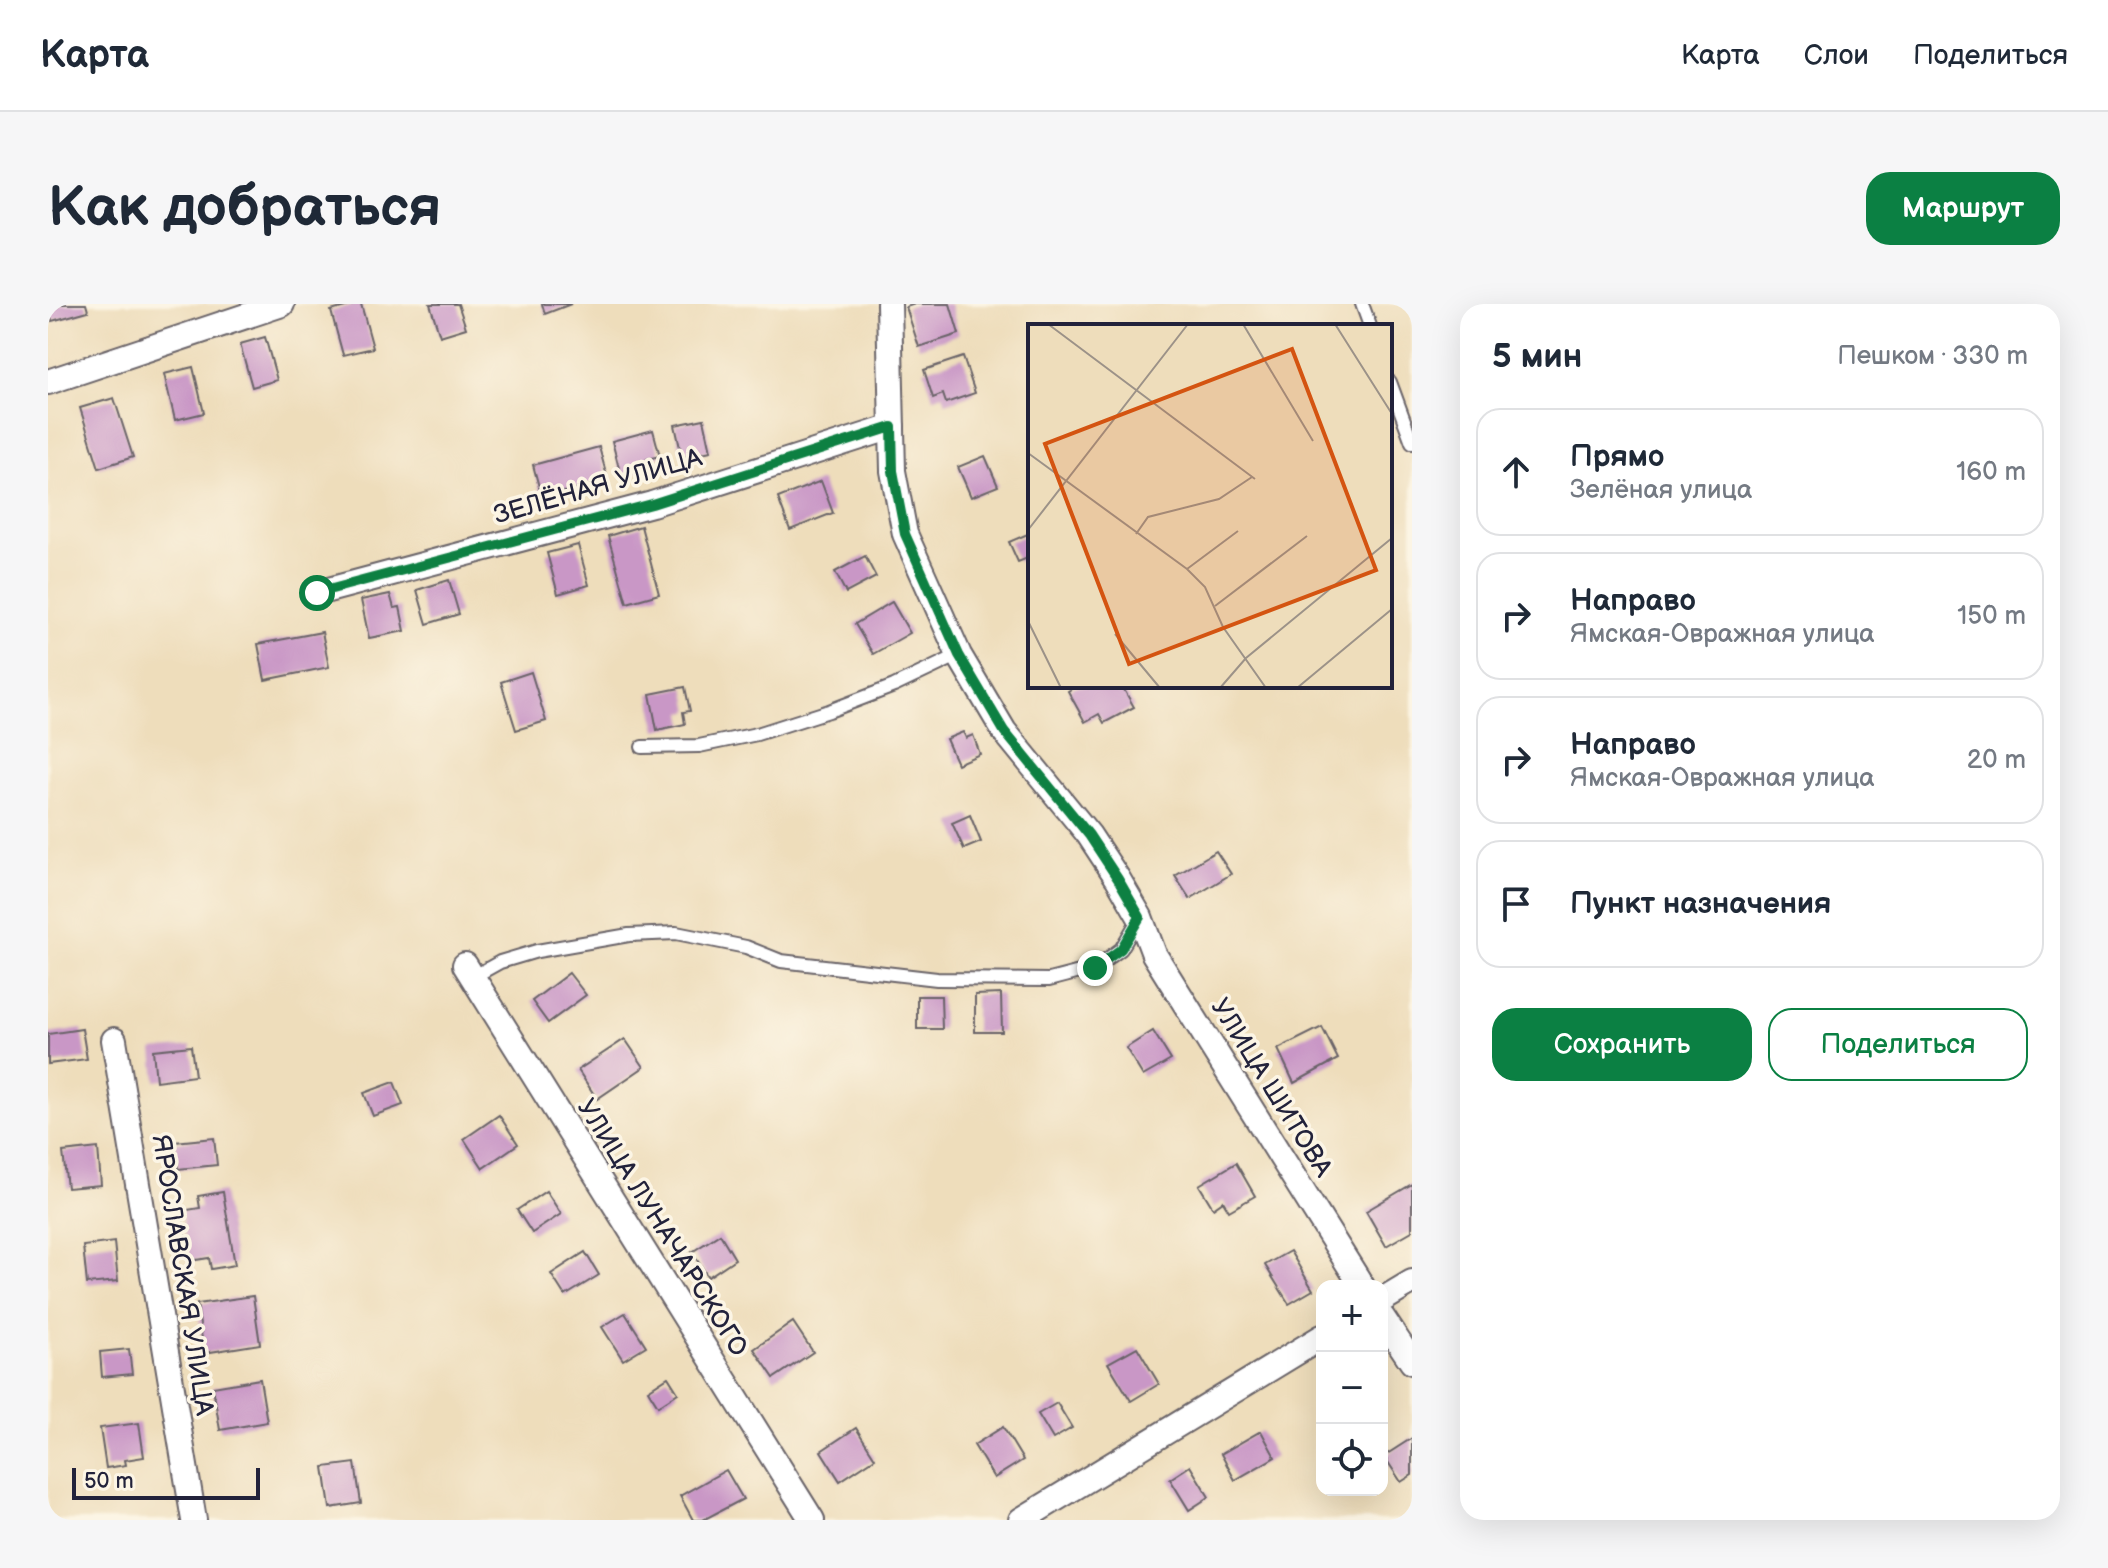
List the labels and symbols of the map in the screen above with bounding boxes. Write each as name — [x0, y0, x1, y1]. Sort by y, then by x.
inset map — [1028, 324, 1392, 688]
street label: ЗЕЛЁНАЯ УЛИЦА — [490, 441, 706, 532]
route start — [299, 575, 335, 611]
route end — [1077, 950, 1113, 986]
street label: УЛИЦА ШИТОВА — [1204, 993, 1338, 1183]
street label: УЛИЦА ЛУНАЧАРСКОГО — [570, 1094, 754, 1362]
street label: ЯРОСЛАВСКАЯ УЛИЦА — [145, 1133, 220, 1418]
scale bar — [72, 1464, 260, 1500]

